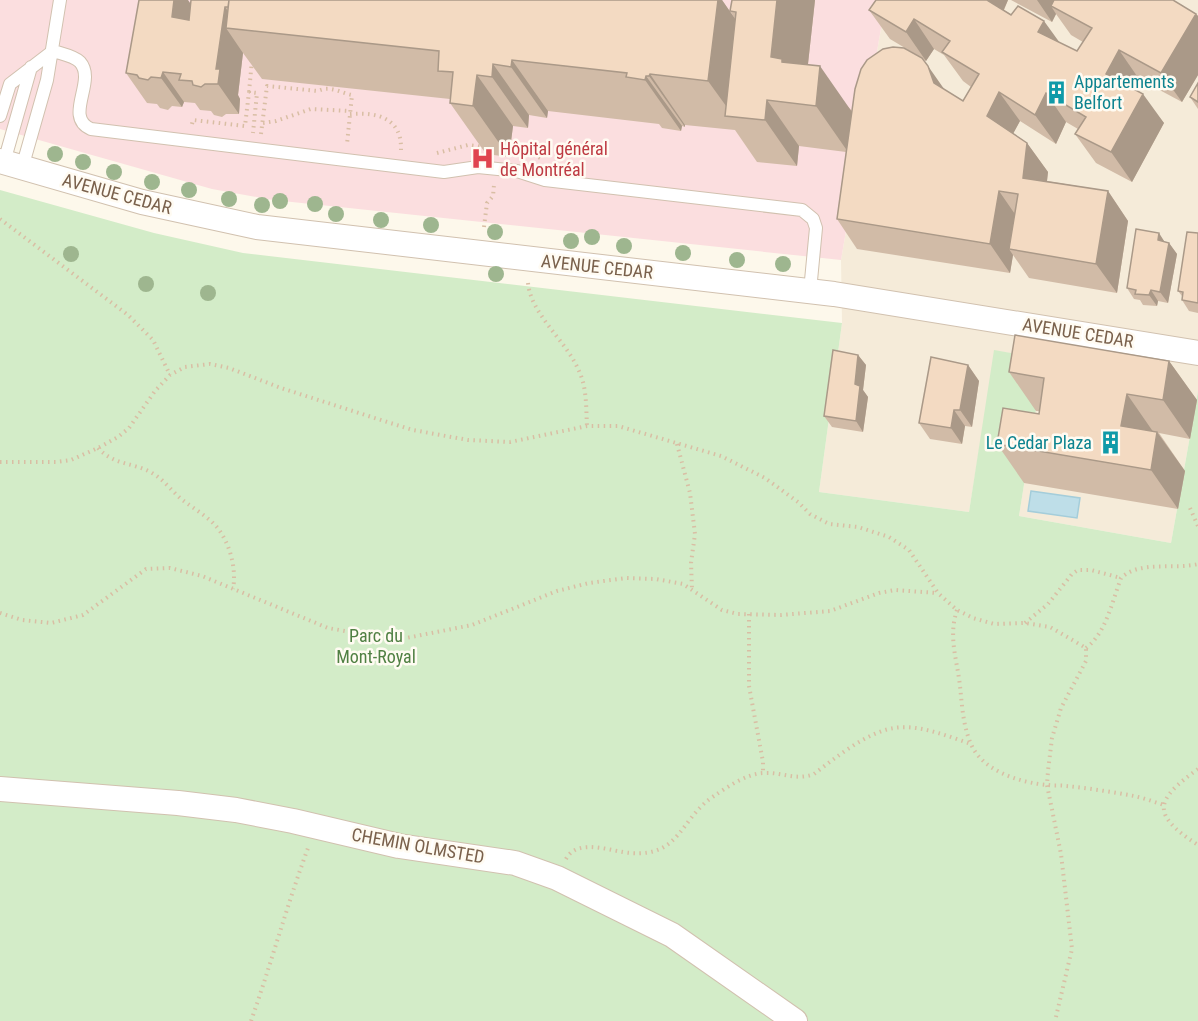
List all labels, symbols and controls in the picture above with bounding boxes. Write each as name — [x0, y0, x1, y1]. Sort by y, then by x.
place label: Appartements Belfort — [1074, 71, 1175, 113]
building icon: Appartements Belfort — [1043, 79, 1069, 105]
place label: Hôpital général de Montréal — [500, 138, 608, 180]
hospital icon: Hôpital général de Montréal — [469, 146, 495, 172]
street label: AVENUE CEDAR — [60, 169, 174, 218]
street label: AVENUE CEDAR — [540, 250, 654, 283]
street label: AVENUE CEDAR — [1021, 313, 1136, 352]
building icon: Le Cedar Plaza — [1097, 430, 1123, 456]
place label: Le Cedar Plaza — [986, 432, 1092, 453]
park label: Parc du Mont-Royal — [336, 625, 416, 667]
street label: CHEMIN OLMSTED — [350, 823, 486, 868]

